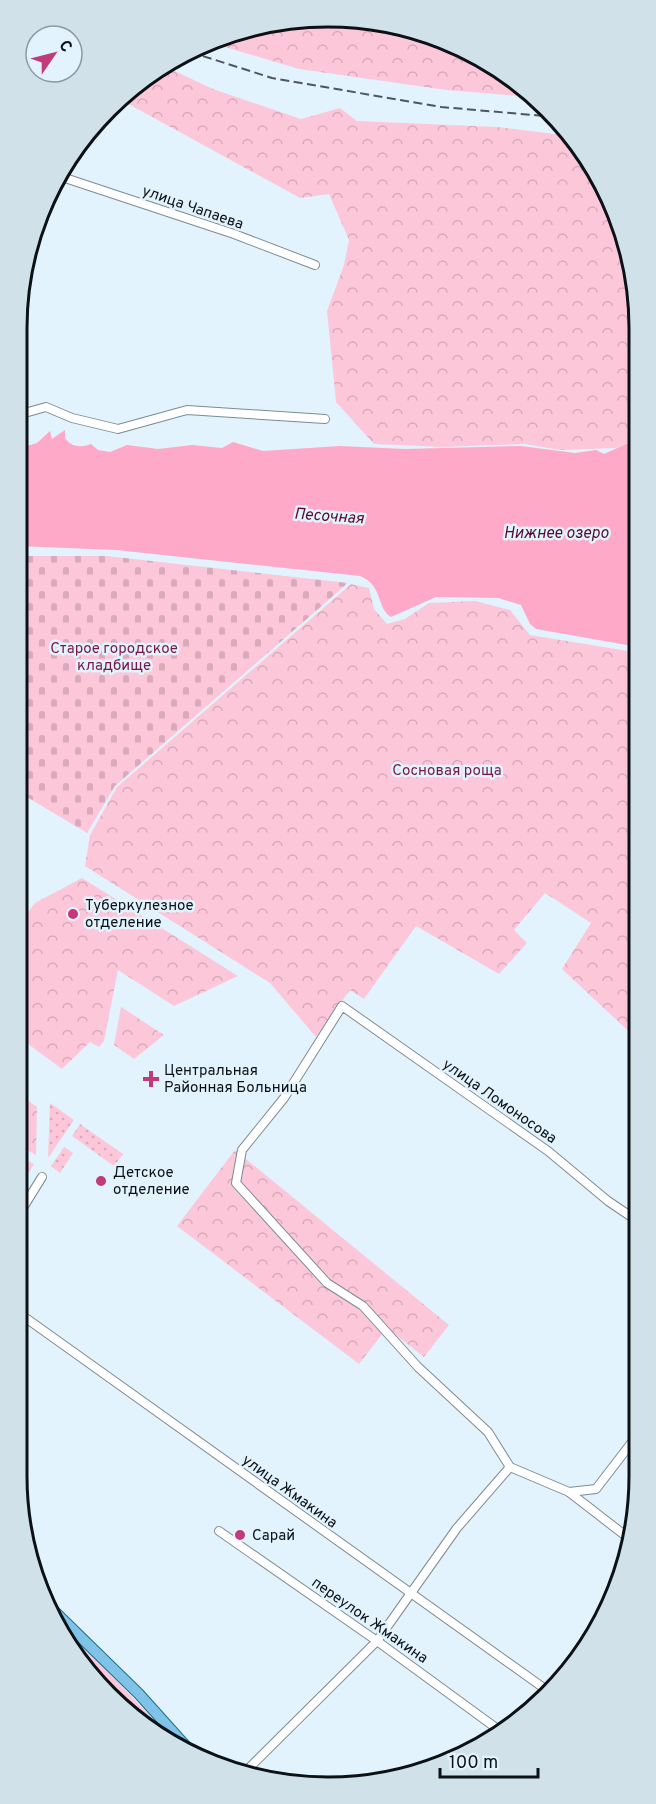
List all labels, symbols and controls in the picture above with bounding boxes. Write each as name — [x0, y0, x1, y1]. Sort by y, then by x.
north arrow — [24, 24, 84, 84]
text: С — [54, 37, 76, 56]
street label: улица Чапаева — [139, 182, 246, 235]
water label: Песочная — [293, 505, 365, 529]
water label: Нижнее озеро — [504, 524, 609, 544]
park label: Старое городское кладбище — [50, 640, 178, 676]
park label: Сосновая роща — [392, 762, 502, 781]
place label: Туберкулезное отделение — [85, 897, 194, 933]
marker: Туберкулезное отделение — [66, 907, 80, 921]
street label: улица Ломоносова — [438, 1056, 560, 1149]
place label: Центральная Районная Больница — [164, 1062, 307, 1098]
marker: Центральная Районная Больница — [142, 1070, 160, 1088]
place label: Детское отделение — [113, 1164, 190, 1200]
marker: Детское отделение — [94, 1174, 108, 1188]
street label: улица Жмакина — [238, 1451, 341, 1533]
place label: Сарай — [252, 1527, 295, 1546]
marker: Сарай — [233, 1528, 247, 1542]
street label: переулок Жмакина — [307, 1574, 431, 1669]
scale bar — [440, 1741, 538, 1779]
text: 100 m — [449, 1752, 498, 1775]

